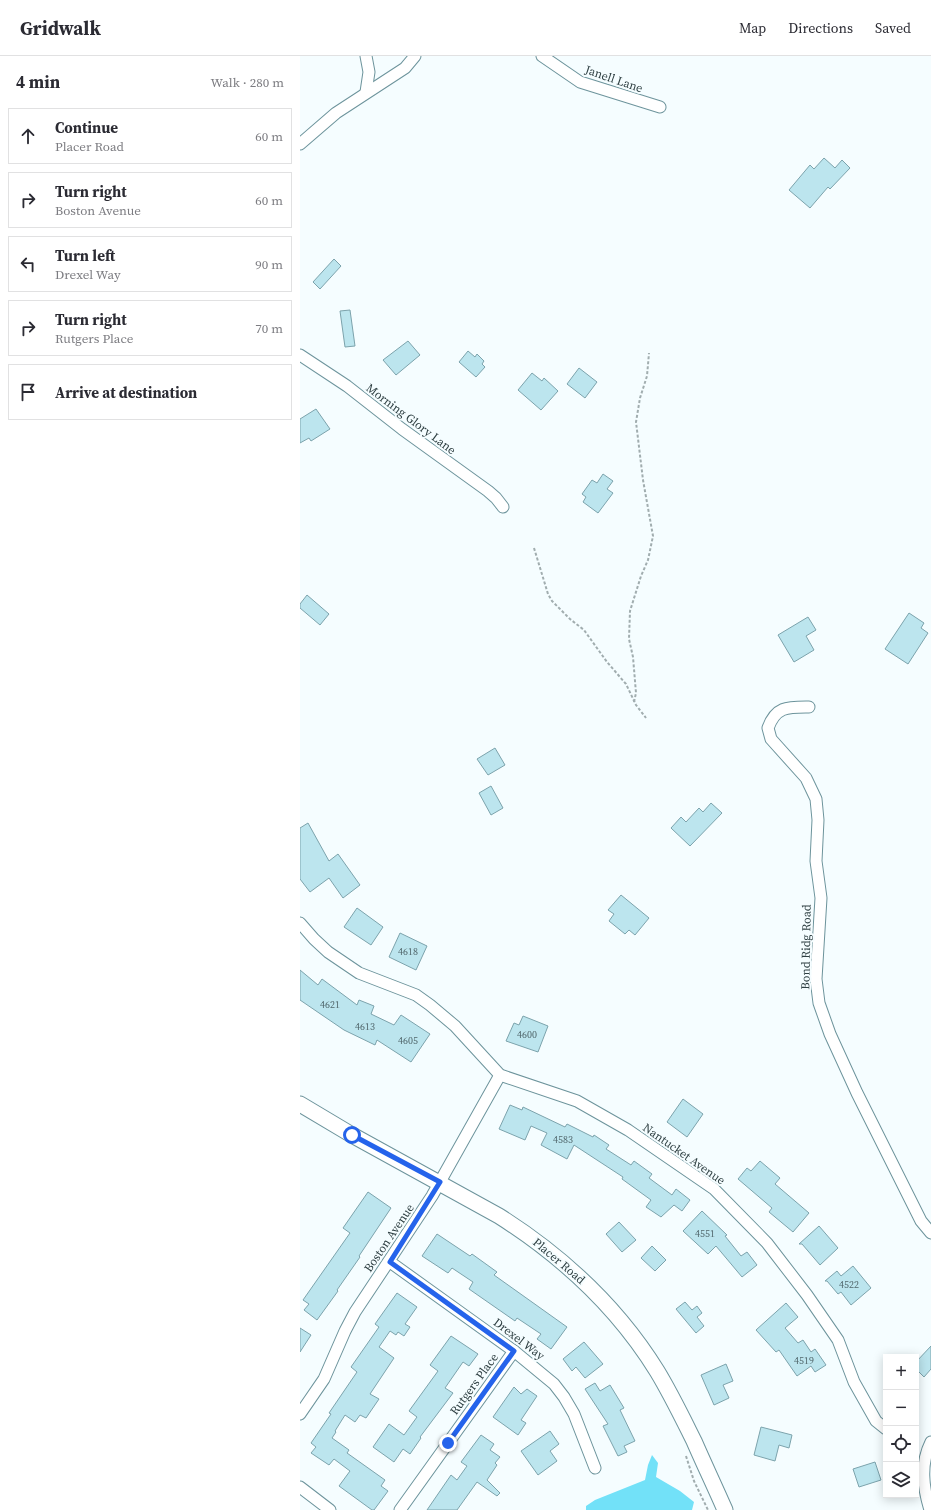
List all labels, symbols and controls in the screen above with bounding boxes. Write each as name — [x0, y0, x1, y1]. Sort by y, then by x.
text: Gridwalk — [20, 15, 101, 41]
text: Map — [739, 18, 766, 38]
text: Directions — [788, 18, 853, 38]
text: Saved — [875, 18, 911, 38]
street label: Janell Lane — [582, 61, 645, 96]
text: 4 min — [16, 70, 60, 94]
text: Walk · 280 m — [211, 74, 284, 91]
text: Continue — [55, 117, 118, 138]
icon: ahead — [17, 125, 39, 147]
text: 60 m — [255, 128, 283, 145]
text: Placer Road — [55, 138, 124, 155]
text: Turn right — [55, 181, 127, 202]
icon: right — [17, 189, 39, 211]
text: 60 m — [255, 192, 283, 209]
text: Boston Avenue — [55, 202, 141, 219]
text: Turn left — [55, 245, 115, 266]
icon: left — [17, 253, 39, 275]
text: 90 m — [255, 256, 283, 273]
text: Drexel Way — [55, 266, 121, 283]
text: Turn right — [55, 309, 127, 330]
icon: right — [17, 317, 39, 339]
text: 70 m — [255, 320, 283, 337]
text: Rutgers Place — [55, 330, 133, 347]
street label: Morning Glory Lane — [363, 380, 459, 458]
icon: arrive — [17, 381, 39, 403]
text: Arrive at destination — [55, 382, 197, 403]
street label: Bond Ridg Road — [797, 904, 815, 990]
house number: 4618 — [398, 945, 418, 958]
house number: 4621 — [320, 998, 340, 1011]
house number: 4613 — [355, 1020, 375, 1033]
house number: 4600 — [517, 1028, 537, 1041]
house number: 4605 — [398, 1034, 418, 1047]
street label: Nantucket Avenue — [640, 1120, 728, 1188]
route start — [343, 1126, 361, 1144]
house number: 4583 — [553, 1133, 573, 1146]
street label: Boston Avenue — [360, 1201, 418, 1275]
house number: 4551 — [695, 1227, 715, 1240]
street label: Placer Road — [529, 1234, 589, 1288]
house number: 4522 — [839, 1278, 859, 1291]
street label: Drexel Way — [490, 1314, 549, 1364]
street label: Rutgers Place — [446, 1350, 502, 1418]
house number: 4519 — [794, 1354, 814, 1367]
map controls — [883, 1354, 919, 1498]
button: + — [883, 1354, 919, 1390]
button: − — [883, 1390, 919, 1426]
button: locate — [883, 1426, 919, 1462]
route end — [439, 1434, 457, 1452]
button: layers — [883, 1462, 919, 1498]

